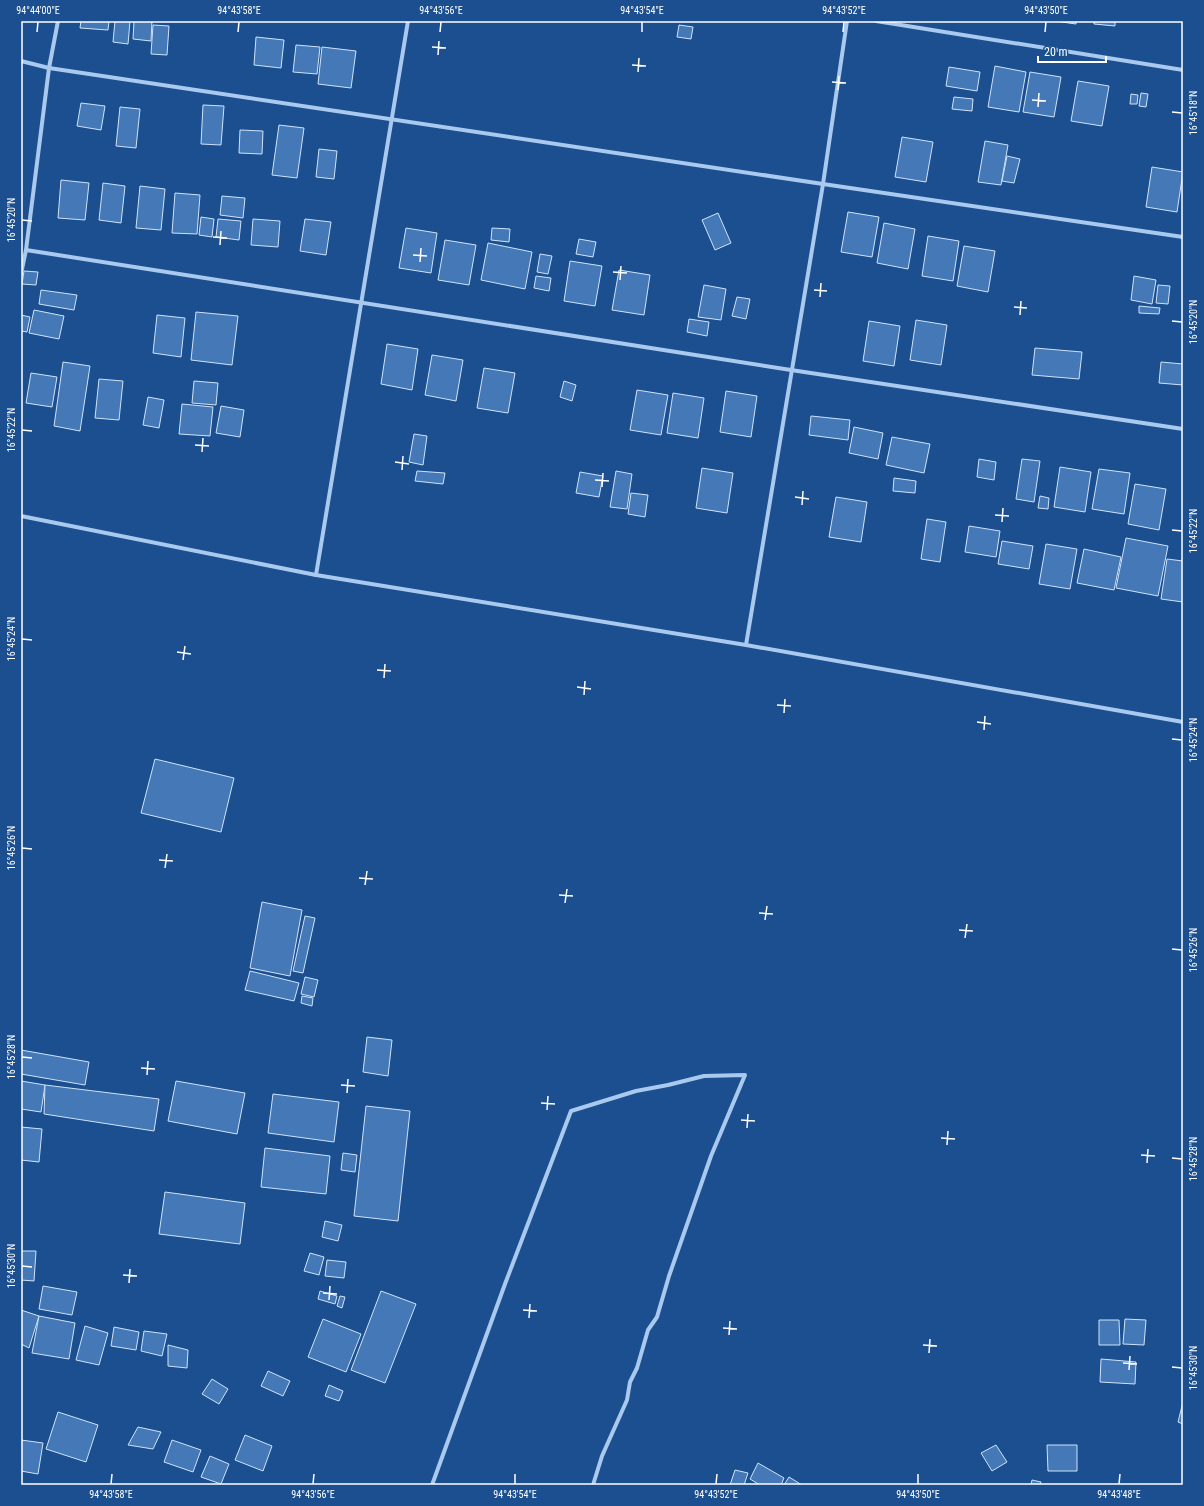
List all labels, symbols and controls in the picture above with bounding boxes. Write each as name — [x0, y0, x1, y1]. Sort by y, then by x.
text: 94°44'00"E — [16, 5, 60, 16]
text: 94°43'58"E — [217, 5, 261, 16]
text: 94°43'56"E — [419, 5, 463, 16]
text: 94°43'54"E — [620, 5, 664, 16]
text: 94°43'52"E — [822, 5, 866, 16]
text: 94°43'50"E — [1024, 5, 1068, 16]
scale bar — [1038, 38, 1106, 64]
text: 20 m — [1044, 45, 1068, 59]
text: 16°45'18"N — [1188, 91, 1199, 135]
text: 16°45'20"N — [6, 198, 17, 242]
text: 16°45'20"N — [1188, 300, 1199, 344]
text: 16°45'22"N — [6, 408, 17, 452]
text: 16°45'22"N — [1188, 509, 1199, 553]
text: 16°45'24"N — [6, 617, 17, 661]
text: 16°45'24"N — [1188, 718, 1199, 762]
text: 16°45'26"N — [6, 826, 17, 870]
text: 16°45'26"N — [1188, 928, 1199, 972]
text: 16°45'28"N — [6, 1035, 17, 1079]
text: 16°45'28"N — [1188, 1137, 1199, 1181]
text: 16°45'30"N — [6, 1244, 17, 1288]
text: 16°45'30"N — [1188, 1346, 1199, 1390]
text: 94°43'58"E — [89, 1489, 133, 1500]
text: 94°43'56"E — [291, 1489, 335, 1500]
text: 94°43'54"E — [493, 1489, 537, 1500]
text: 94°43'52"E — [694, 1489, 738, 1500]
text: 94°43'50"E — [896, 1489, 940, 1500]
text: 94°43'48"E — [1097, 1489, 1141, 1500]

